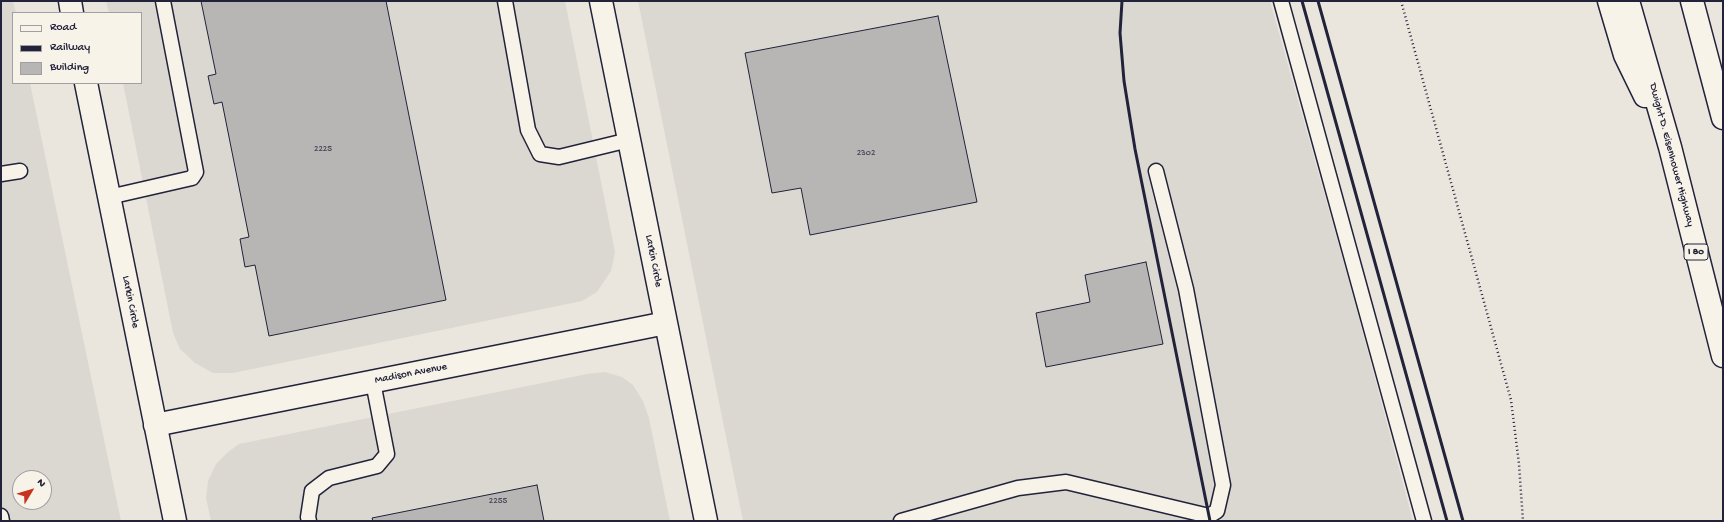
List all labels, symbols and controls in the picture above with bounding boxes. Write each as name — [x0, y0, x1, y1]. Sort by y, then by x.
legend — [12, 12, 142, 84]
text: Road — [50, 21, 76, 35]
text: Railway — [50, 41, 90, 55]
text: Building — [50, 61, 89, 75]
street label: Dwight D. Eisenhower Highway — [1645, 82, 1697, 228]
house number: 2225 — [314, 145, 332, 155]
house number: 2302 — [857, 149, 875, 159]
street label: Larkin Circle — [641, 234, 665, 288]
road number: I 80 — [1684, 244, 1708, 260]
street label: Larkin Circle — [118, 275, 142, 329]
street label: Madison Avenue — [374, 361, 448, 387]
north arrow — [12, 470, 52, 510]
text: N — [34, 477, 48, 490]
house number: 2255 — [489, 497, 507, 507]

